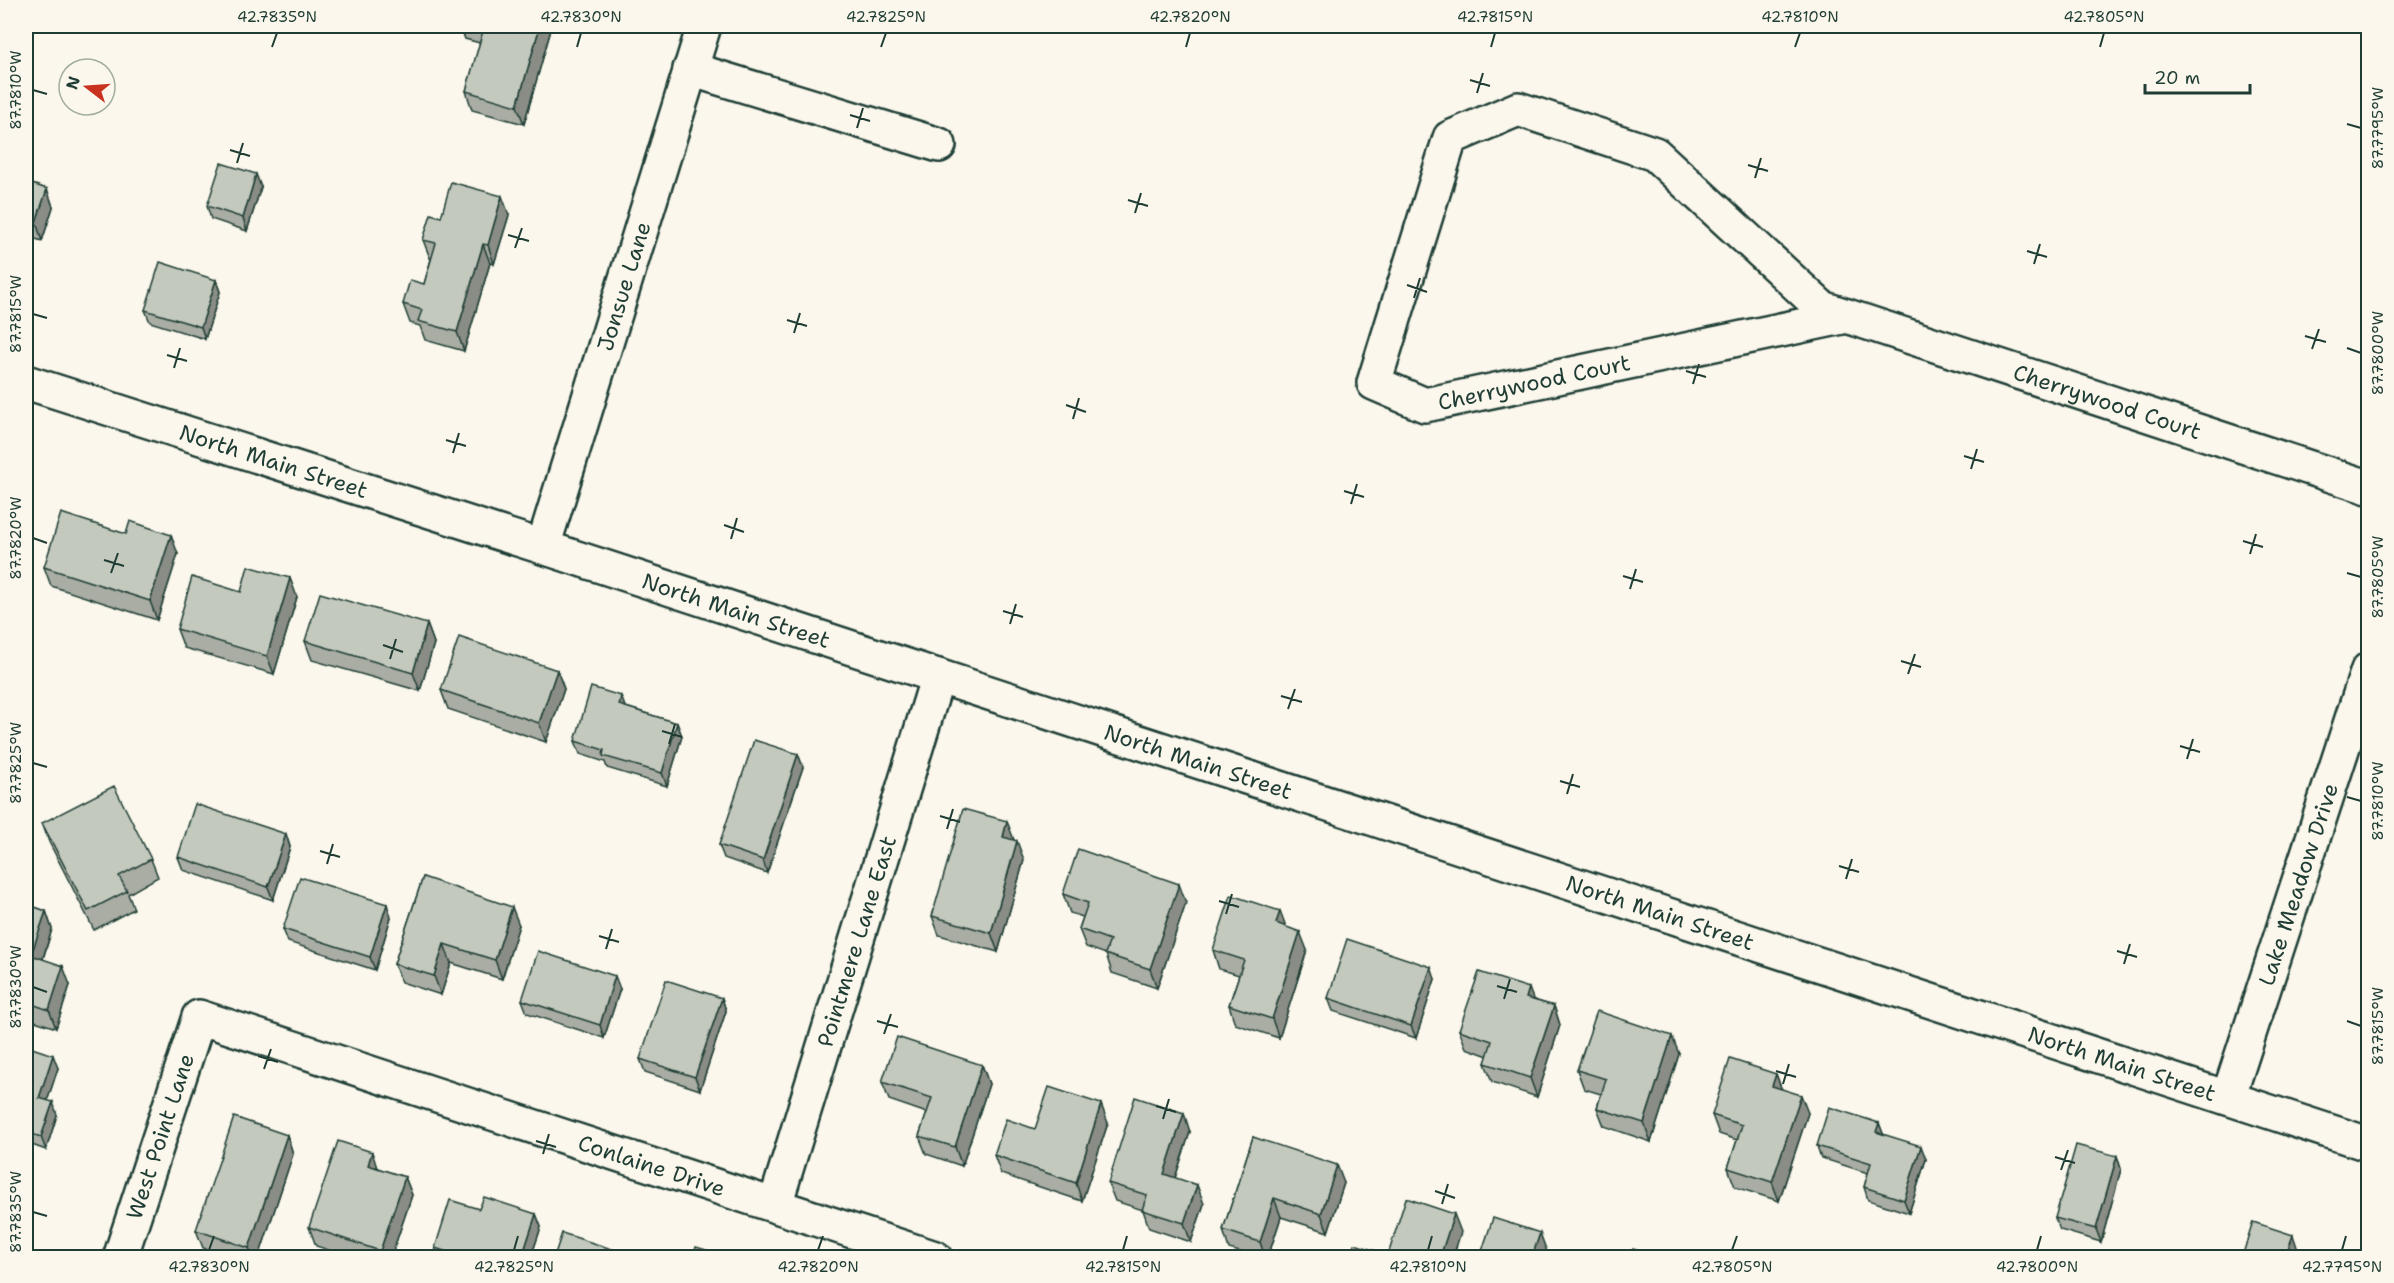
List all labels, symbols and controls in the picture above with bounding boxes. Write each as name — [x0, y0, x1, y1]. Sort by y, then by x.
text: 42.7835°N — [237, 7, 317, 27]
text: 42.7830°N — [540, 7, 622, 27]
text: 42.7825°N — [846, 7, 926, 27]
text: 42.7820°N — [1149, 7, 1231, 27]
text: 42.7815°N — [1457, 7, 1533, 27]
text: 42.7810°N — [1761, 7, 1839, 27]
text: 42.7805°N — [2064, 7, 2144, 27]
text: 87.7810°W — [6, 50, 26, 130]
north arrow — [57, 57, 117, 117]
scale bar — [2145, 57, 2250, 95]
text: 20 m — [2154, 66, 2200, 90]
text: N — [61, 74, 85, 92]
text: 87.7795°W — [2368, 87, 2388, 169]
street label: Jonsue Lane — [590, 218, 658, 355]
text: 87.7815°W — [6, 275, 26, 353]
text: 87.7800°W — [2368, 311, 2388, 395]
street label: Cherrywood Court — [1435, 348, 1633, 417]
street label: Cherrywood Court — [2010, 358, 2205, 446]
street label: North Main Street — [176, 418, 371, 505]
text: 87.7820°W — [6, 496, 26, 580]
text: 87.7805°W — [2368, 536, 2388, 618]
street label: North Main Street — [638, 566, 834, 655]
street label: North Main Street — [1100, 718, 1296, 806]
text: 87.7825°W — [6, 722, 26, 804]
text: 87.7810°W — [2368, 761, 2388, 841]
street label: Lake Meadow Drive — [2252, 779, 2345, 989]
street label: Pointmere Lane East — [811, 832, 903, 1051]
street label: North Main Street — [1562, 869, 1758, 957]
text: 87.7830°W — [6, 945, 26, 1029]
text: 87.7815°W — [2368, 987, 2388, 1065]
street label: North Main Street — [2024, 1020, 2220, 1108]
street label: West Point Lane — [120, 1050, 201, 1223]
street label: Conlaine Drive — [574, 1128, 729, 1203]
text: 87.7835°W — [6, 1171, 26, 1253]
text: 42.7830°N — [168, 1257, 250, 1277]
text: 42.7825°N — [474, 1257, 554, 1277]
text: 42.7820°N — [777, 1257, 859, 1277]
text: 42.7815°N — [1085, 1257, 1161, 1277]
text: 42.7810°N — [1389, 1257, 1467, 1277]
text: 42.7805°N — [1692, 1257, 1772, 1277]
text: 42.7800°N — [1996, 1257, 2078, 1277]
text: 42.7795°N — [2302, 1257, 2382, 1277]

